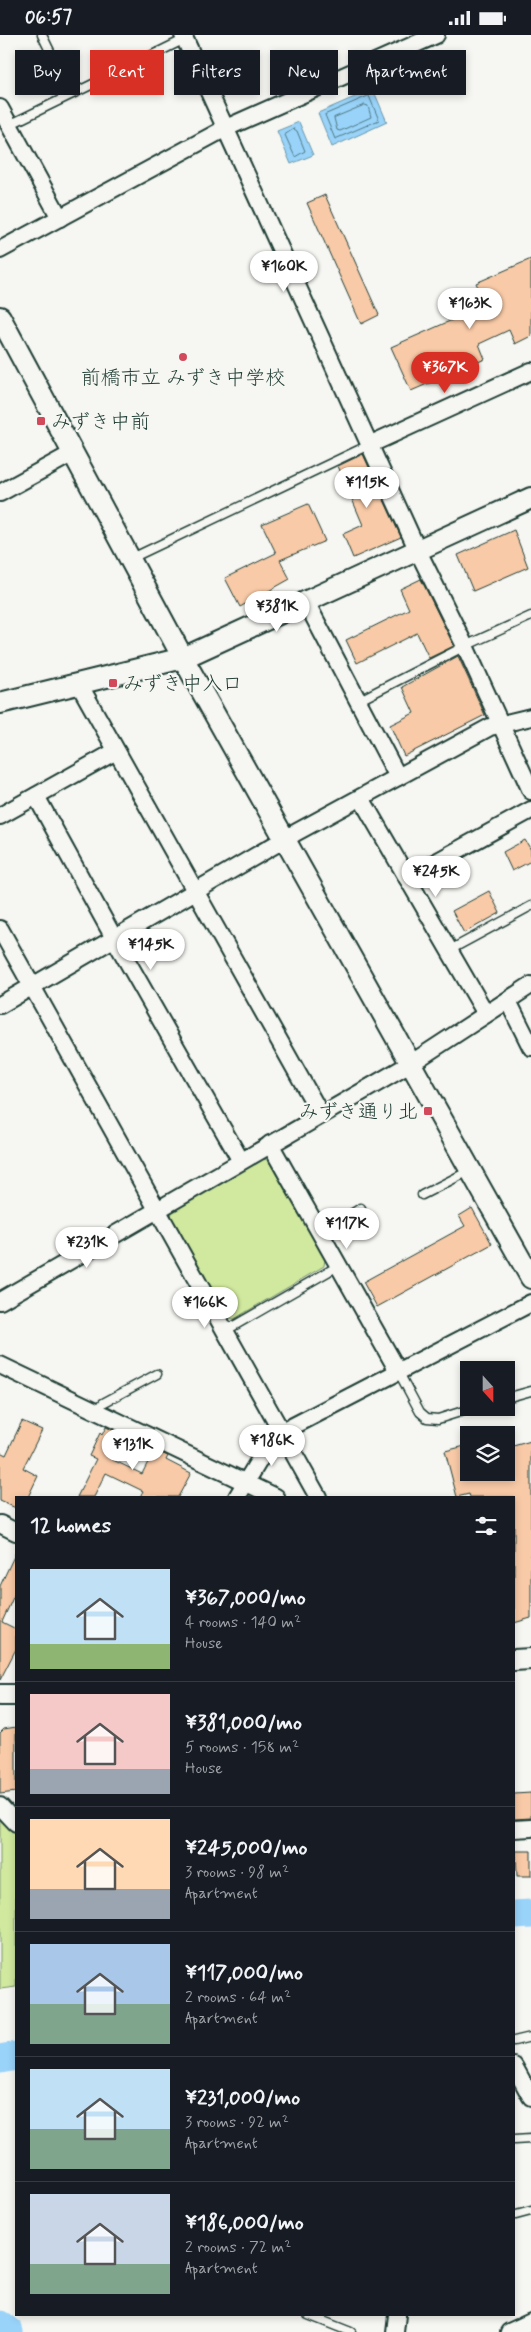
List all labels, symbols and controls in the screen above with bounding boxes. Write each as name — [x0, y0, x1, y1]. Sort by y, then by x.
text: 06:57 — [25, 5, 72, 30]
chip: Buy — [15, 50, 80, 95]
chip: Rent — [90, 50, 164, 95]
chip: Filters — [174, 50, 260, 95]
chip: New — [270, 50, 338, 95]
chip: Apartment — [348, 50, 466, 95]
pin: ¥160K — [249, 251, 319, 293]
text: ¥160K — [261, 256, 307, 277]
pin: ¥163K — [435, 287, 505, 330]
text: ¥163K — [448, 293, 492, 314]
marker: 前橋市立 みずき中学校 — [177, 351, 189, 363]
pin: ¥367K — [410, 351, 480, 394]
text: ¥367K — [422, 357, 468, 378]
place label: 前橋市立 みずき中学校 — [81, 365, 285, 392]
place label: みずき中前 — [51, 409, 150, 436]
marker: みずき中前 — [35, 415, 47, 427]
pin: ¥115K — [332, 467, 402, 509]
text: ¥115K — [345, 472, 389, 493]
pin: ¥381K — [242, 591, 312, 633]
text: ¥381K — [256, 596, 298, 617]
place label: みずき中入口 — [123, 671, 242, 698]
marker: みずき中入口 — [107, 677, 119, 689]
pin: ¥245K — [401, 855, 471, 898]
text: ¥245K — [413, 861, 459, 882]
pin: ¥145K — [116, 929, 186, 971]
text: ¥145K — [128, 934, 174, 955]
place label: みずき通り北 — [299, 1099, 418, 1126]
marker: みずき通り北 — [422, 1105, 434, 1117]
pin: ¥117K — [312, 1207, 382, 1250]
text: ¥117K — [325, 1213, 369, 1234]
pin: ¥231K — [52, 1227, 122, 1269]
text: ¥231K — [66, 1232, 108, 1253]
pin: ¥166K — [170, 1287, 240, 1329]
text: ¥166K — [183, 1292, 227, 1313]
north arrow — [460, 1361, 515, 1416]
map controls — [460, 1361, 515, 1481]
pin: ¥186K — [237, 1425, 307, 1467]
button: layers — [460, 1426, 515, 1481]
pin: ¥131K — [98, 1429, 168, 1471]
text: ¥186K — [250, 1430, 294, 1451]
text: ¥131K — [113, 1434, 153, 1455]
text: 12 homes — [30, 1512, 111, 1540]
icon: filters — [472, 1512, 500, 1540]
text: ¥367,000/mo — [185, 1584, 306, 1612]
icon: home — [70, 1589, 130, 1649]
text: 4 rooms · 140 m² — [185, 1612, 301, 1633]
text: House — [185, 1633, 223, 1654]
text: ¥381,000/mo — [185, 1709, 302, 1737]
icon: home — [70, 1714, 130, 1774]
text: 5 rooms · 158 m² — [185, 1737, 299, 1758]
text: House — [185, 1758, 223, 1779]
text: ¥245,000/mo — [185, 1834, 308, 1862]
icon: home — [70, 1839, 130, 1899]
text: 3 rooms · 98 m² — [185, 1862, 289, 1883]
text: Apartment — [185, 1883, 258, 1904]
text: ¥117,000/mo — [185, 1959, 303, 1987]
icon: home — [70, 1964, 130, 2024]
text: 2 rooms · 64 m² — [185, 1987, 291, 2008]
text: Apartment — [185, 2008, 258, 2029]
text: ¥231,000/mo — [185, 2084, 300, 2112]
icon: home — [70, 2089, 130, 2149]
text: 3 rooms · 92 m² — [185, 2112, 289, 2133]
text: Apartment — [185, 2133, 258, 2154]
text: ¥186,000/mo — [185, 2209, 304, 2237]
icon: home — [70, 2214, 130, 2274]
text: 2 rooms · 72 m² — [185, 2237, 291, 2258]
text: Apartment — [185, 2258, 258, 2279]

